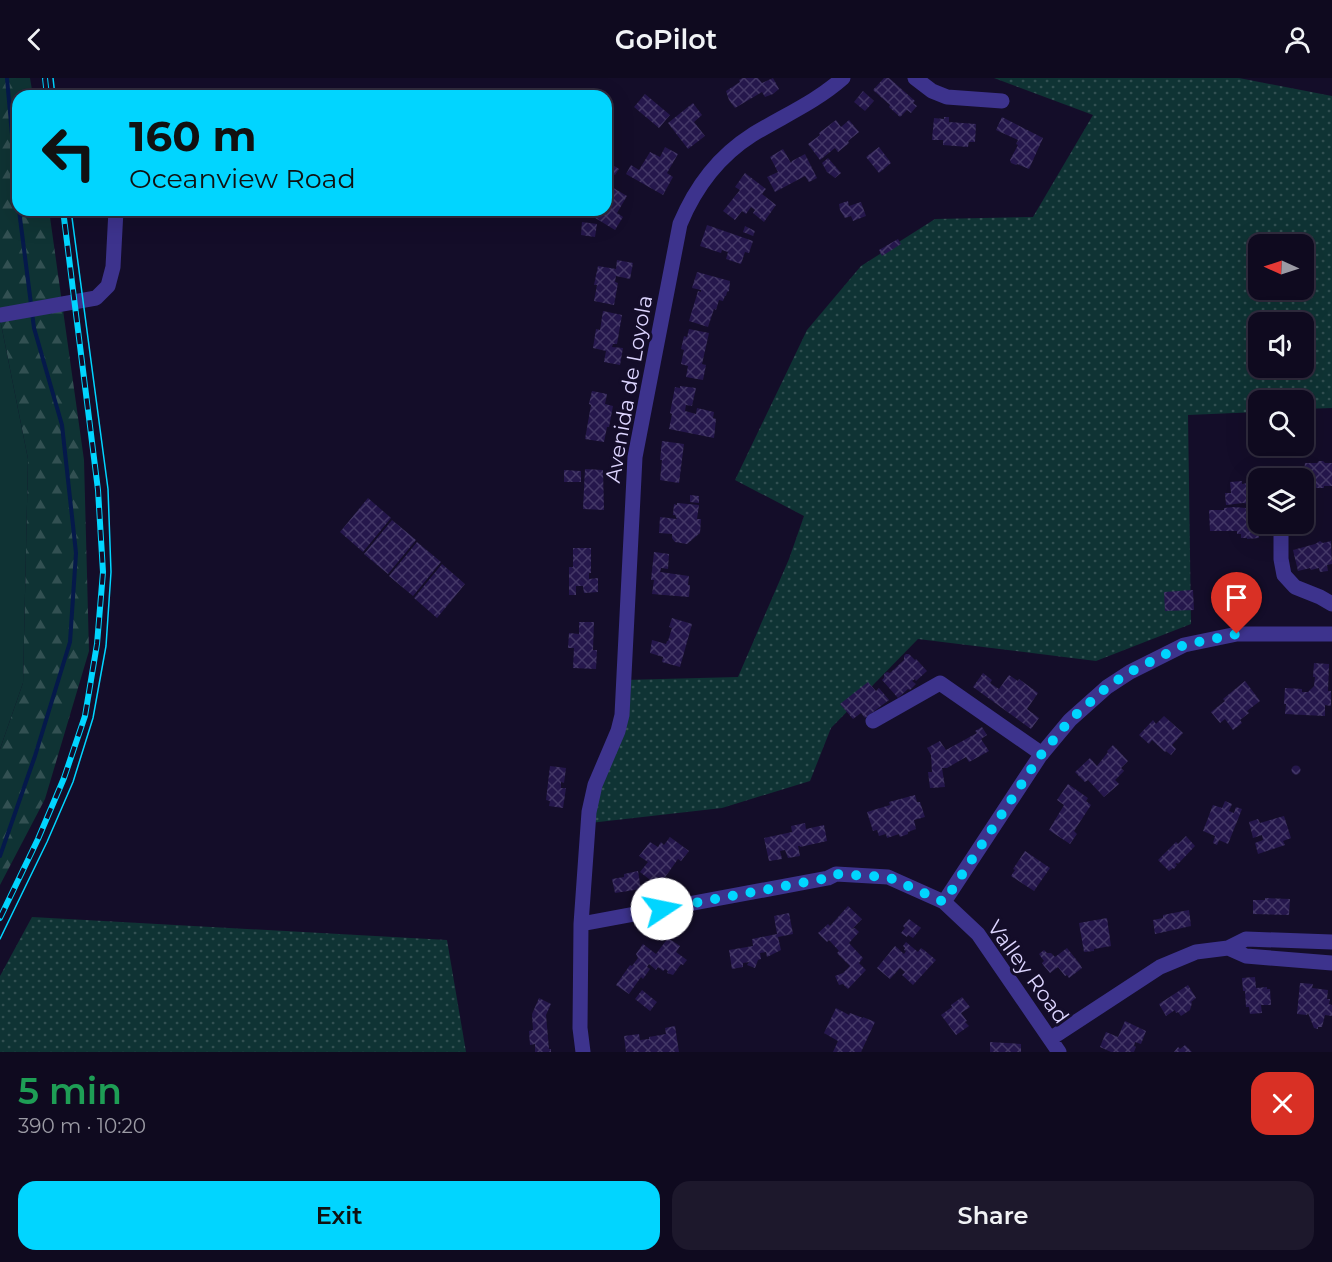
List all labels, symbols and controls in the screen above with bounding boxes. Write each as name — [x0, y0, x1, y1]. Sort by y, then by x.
icon: back — [18, 23, 51, 56]
text: GoPilot — [615, 23, 717, 56]
icon: person — [1281, 23, 1314, 56]
text: 160 m — [129, 110, 257, 162]
icon: left — [30, 114, 108, 192]
text: Oceanview Road — [129, 162, 356, 195]
north arrow — [1248, 234, 1314, 300]
map controls — [1248, 234, 1314, 534]
street label: Avenida de Loyola — [600, 293, 657, 485]
button: sound — [1248, 312, 1314, 378]
button: search — [1248, 390, 1314, 456]
button: layers — [1248, 468, 1314, 534]
pin — [1211, 572, 1262, 634]
icon: arrive — [1220, 581, 1253, 614]
position arrow — [630, 877, 694, 941]
street label: Valley Road — [983, 915, 1074, 1028]
text: 5 min — [18, 1069, 122, 1113]
button: close — [1251, 1072, 1314, 1135]
text: 390 m · 10:20 — [18, 1114, 146, 1138]
button: Exit — [18, 1181, 660, 1250]
button: Share — [672, 1181, 1314, 1250]

